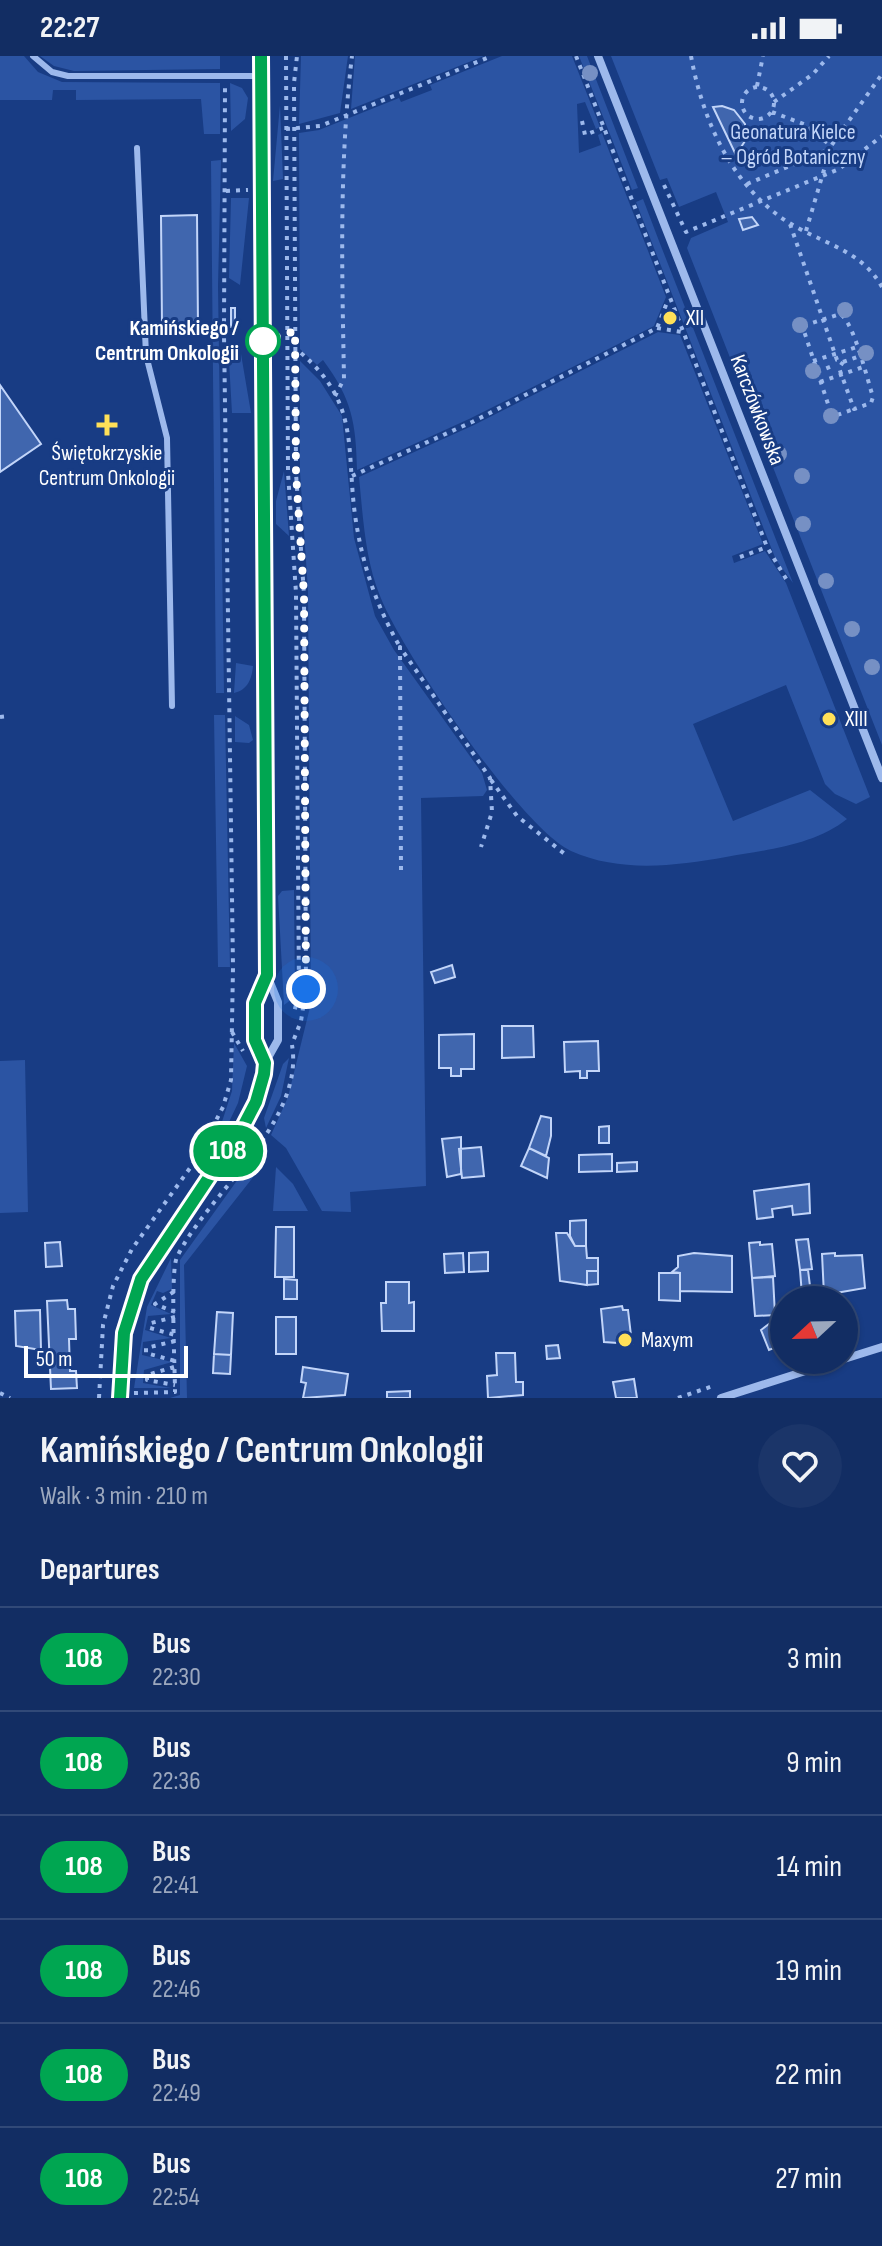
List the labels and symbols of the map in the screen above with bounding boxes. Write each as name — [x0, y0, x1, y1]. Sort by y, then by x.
park label: Geonatura Kielce – Ogród Botaniczny — [720, 119, 866, 171]
place label: XII — [685, 305, 704, 332]
marker: XII — [661, 309, 679, 327]
place label: Kamińskiego / Centrum Onkologii — [95, 315, 240, 367]
marker: Kamińskiego / Centrum Onkologii — [246, 324, 280, 358]
street label: Karczówkowska — [724, 351, 790, 469]
marker: Świętokrzyskie Centrum Onkologii — [96, 414, 118, 436]
place label: Świętokrzyskie Centrum Onkologii — [39, 440, 175, 492]
place label: XIII — [844, 706, 868, 733]
marker: XIII — [820, 710, 838, 728]
your location — [286, 969, 326, 1009]
line badge: 108 — [182, 1125, 274, 1177]
north arrow — [770, 1286, 858, 1374]
place label: Maxym — [641, 1327, 694, 1354]
marker: Maxym — [616, 1331, 634, 1349]
scale bar — [24, 1342, 188, 1378]

